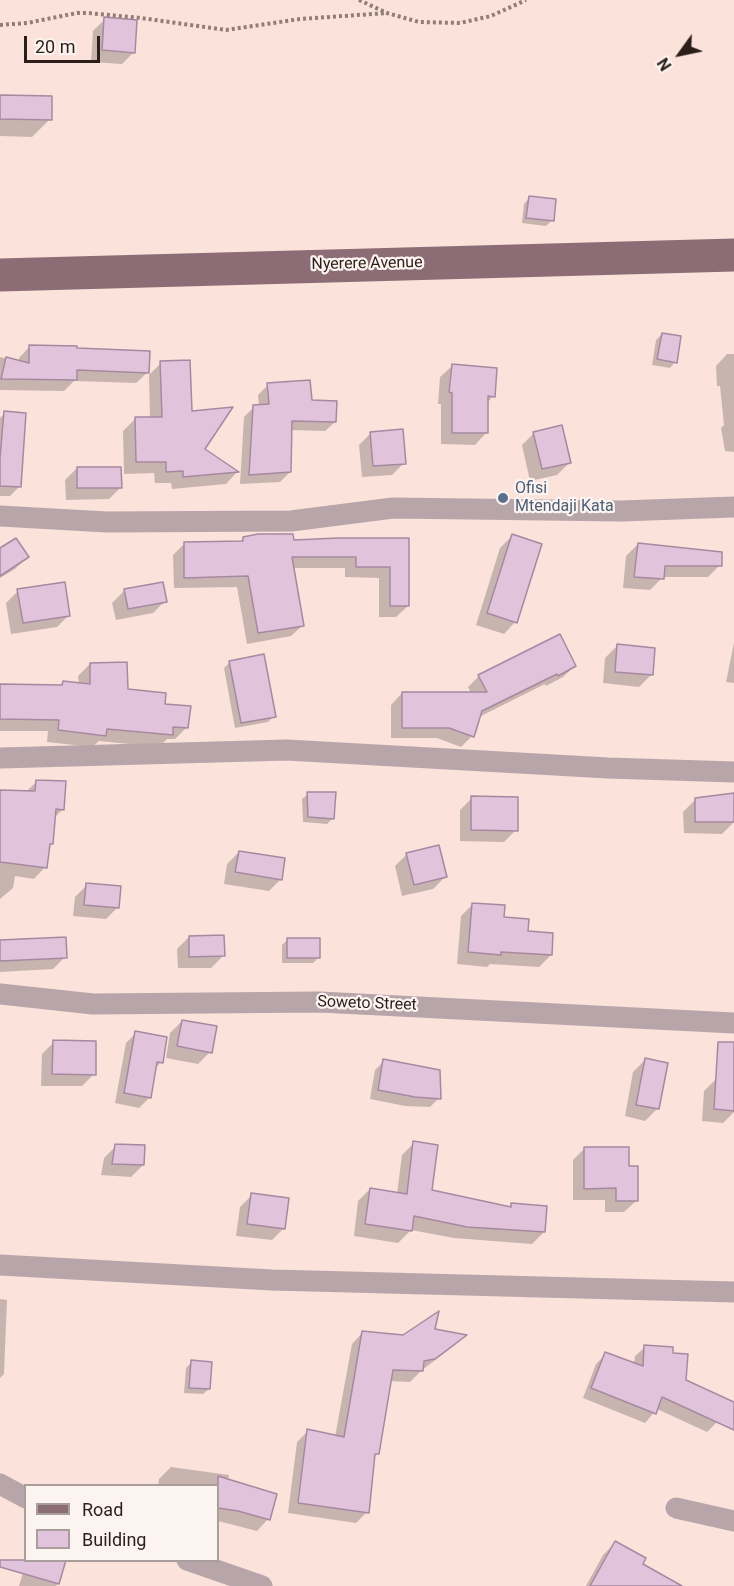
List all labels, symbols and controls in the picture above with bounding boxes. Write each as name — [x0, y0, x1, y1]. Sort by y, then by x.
scale bar — [27, 24, 104, 62]
north arrow — [650, 24, 710, 84]
text: 20 m — [35, 36, 75, 57]
text: N — [653, 54, 676, 74]
street label: Nyerere Avenue — [311, 253, 423, 275]
place label: Ofisi Mtendaji Kata — [515, 479, 614, 517]
marker: Ofisi Mtendaji Kata — [496, 491, 510, 505]
street label: Soweto Street — [317, 993, 417, 1015]
legend — [24, 1484, 219, 1562]
text: Road — [82, 1499, 123, 1520]
text: Building — [82, 1529, 146, 1550]

